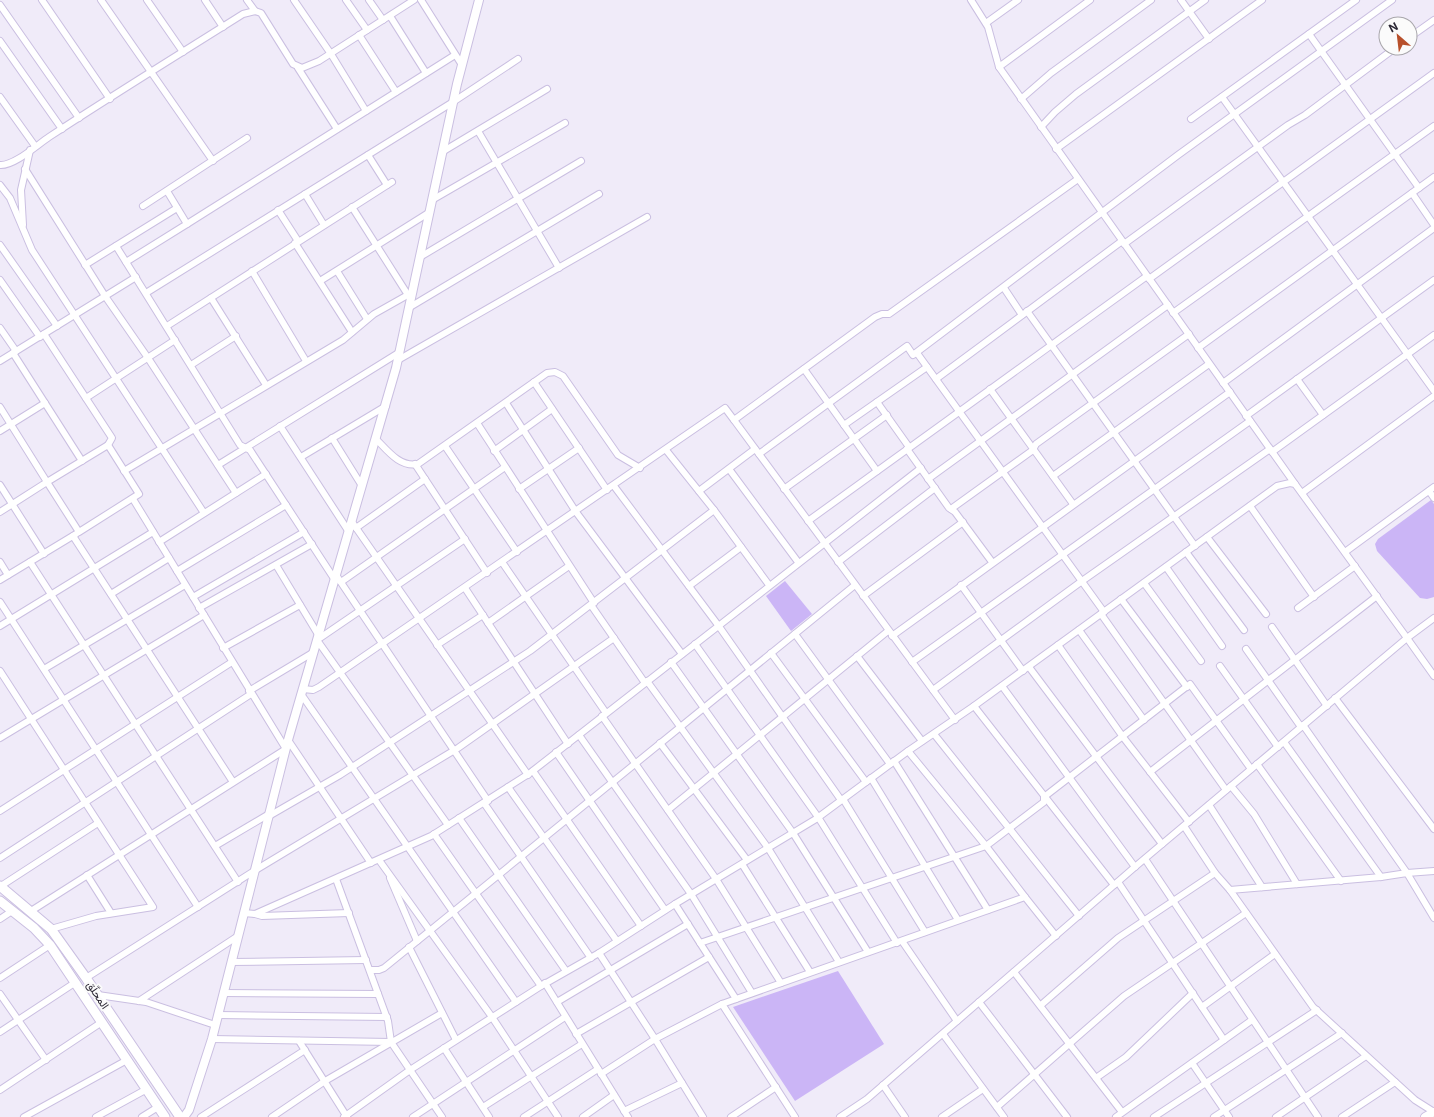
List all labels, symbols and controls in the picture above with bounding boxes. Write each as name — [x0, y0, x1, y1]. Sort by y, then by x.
north arrow — [1378, 16, 1418, 56]
text: N — [1386, 19, 1400, 35]
street label: المحلّق — [84, 978, 112, 1012]

